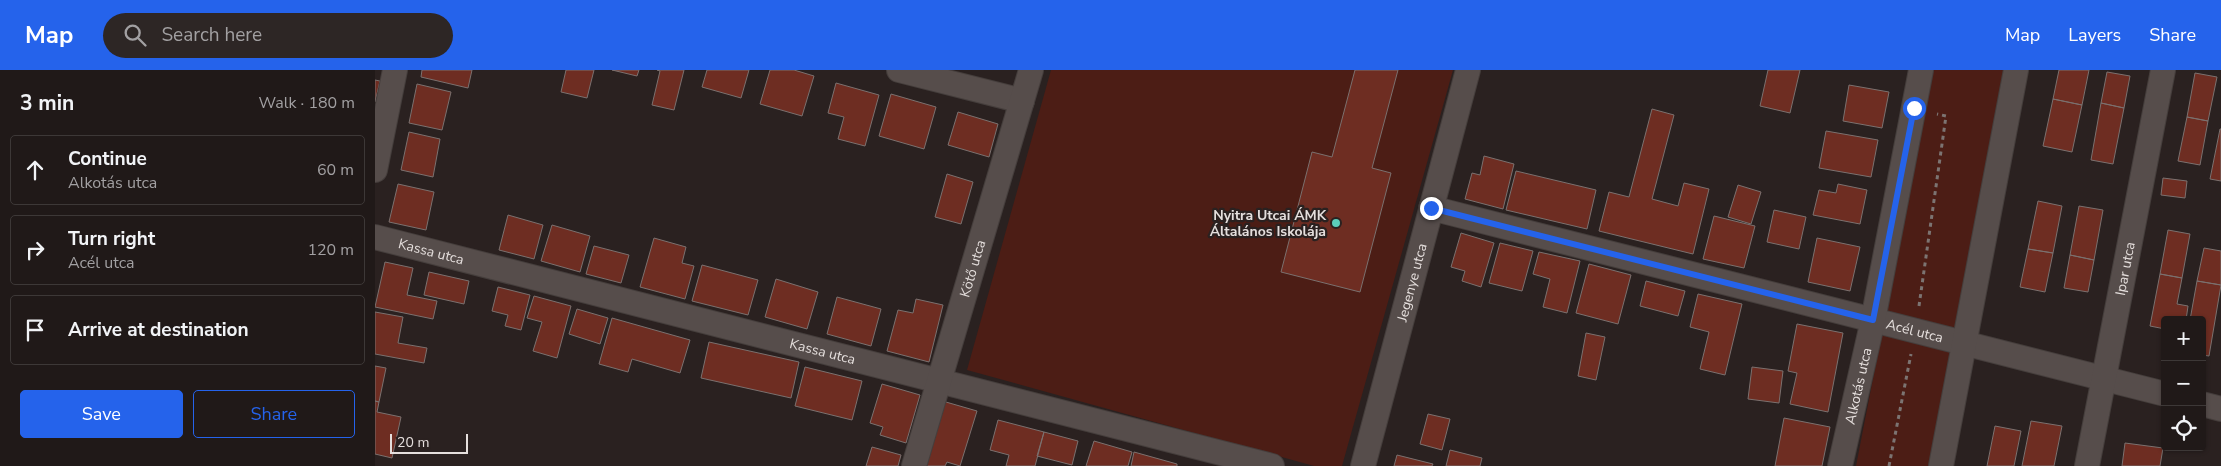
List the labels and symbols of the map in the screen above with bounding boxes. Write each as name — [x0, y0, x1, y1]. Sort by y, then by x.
route start — [1903, 97, 1926, 120]
route end — [1420, 197, 1443, 220]
place label: Nyitra Utcai ÁMK Általános Iskolája — [1210, 206, 1327, 241]
marker: Nyitra Utcai ÁMK Általános Iskolája — [1330, 217, 1342, 229]
street label: Kassa utca — [396, 234, 466, 269]
street label: Kötő utca — [955, 238, 990, 300]
street label: Ipar utca — [2111, 240, 2140, 297]
street label: Jegenye utca — [1392, 241, 1432, 325]
street label: Acél utca — [1884, 315, 1945, 347]
street label: Kassa utca — [788, 334, 857, 369]
street label: Alkotás utca — [1841, 346, 1876, 426]
scale bar — [390, 431, 467, 454]

